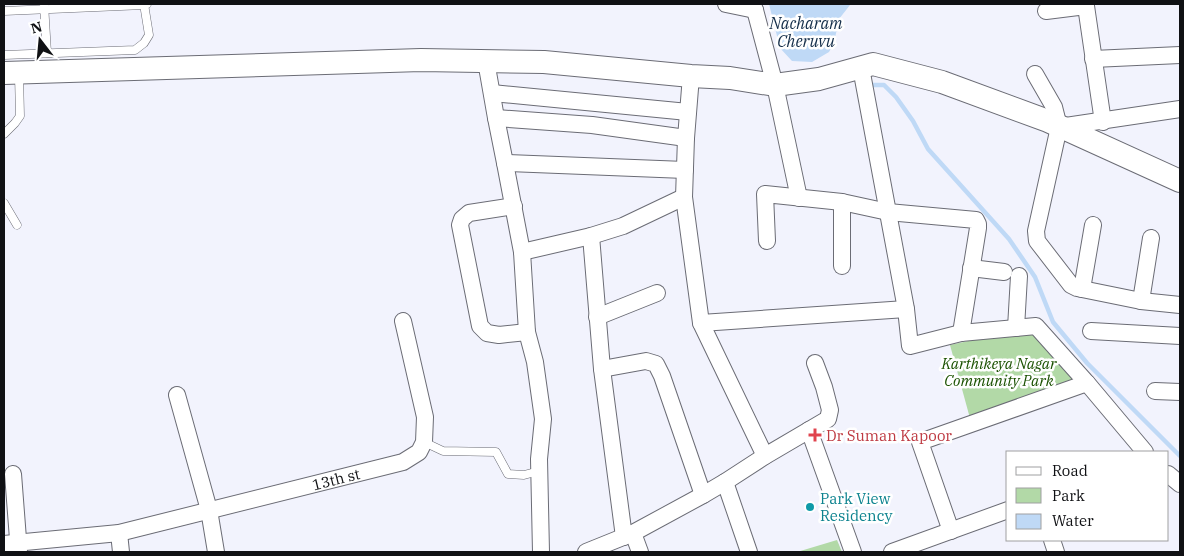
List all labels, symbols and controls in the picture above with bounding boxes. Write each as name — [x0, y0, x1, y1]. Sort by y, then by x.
water label: Nacharam Cheruvu — [768, 13, 843, 51]
north arrow — [15, 15, 65, 65]
text: N — [29, 17, 44, 38]
park label: Karthikeya Nagar Community Park — [940, 354, 1057, 390]
place label: Dr Suman Kapoor — [826, 426, 952, 445]
marker: Dr Suman Kapoor — [808, 428, 822, 442]
legend — [1006, 451, 1169, 541]
text: Road — [1052, 461, 1088, 480]
street label: 13th st — [310, 464, 362, 494]
text: Park — [1052, 486, 1085, 505]
place label: Park View Residency — [820, 489, 892, 525]
marker: Park View Residency — [804, 501, 816, 513]
text: Water — [1052, 511, 1094, 530]

